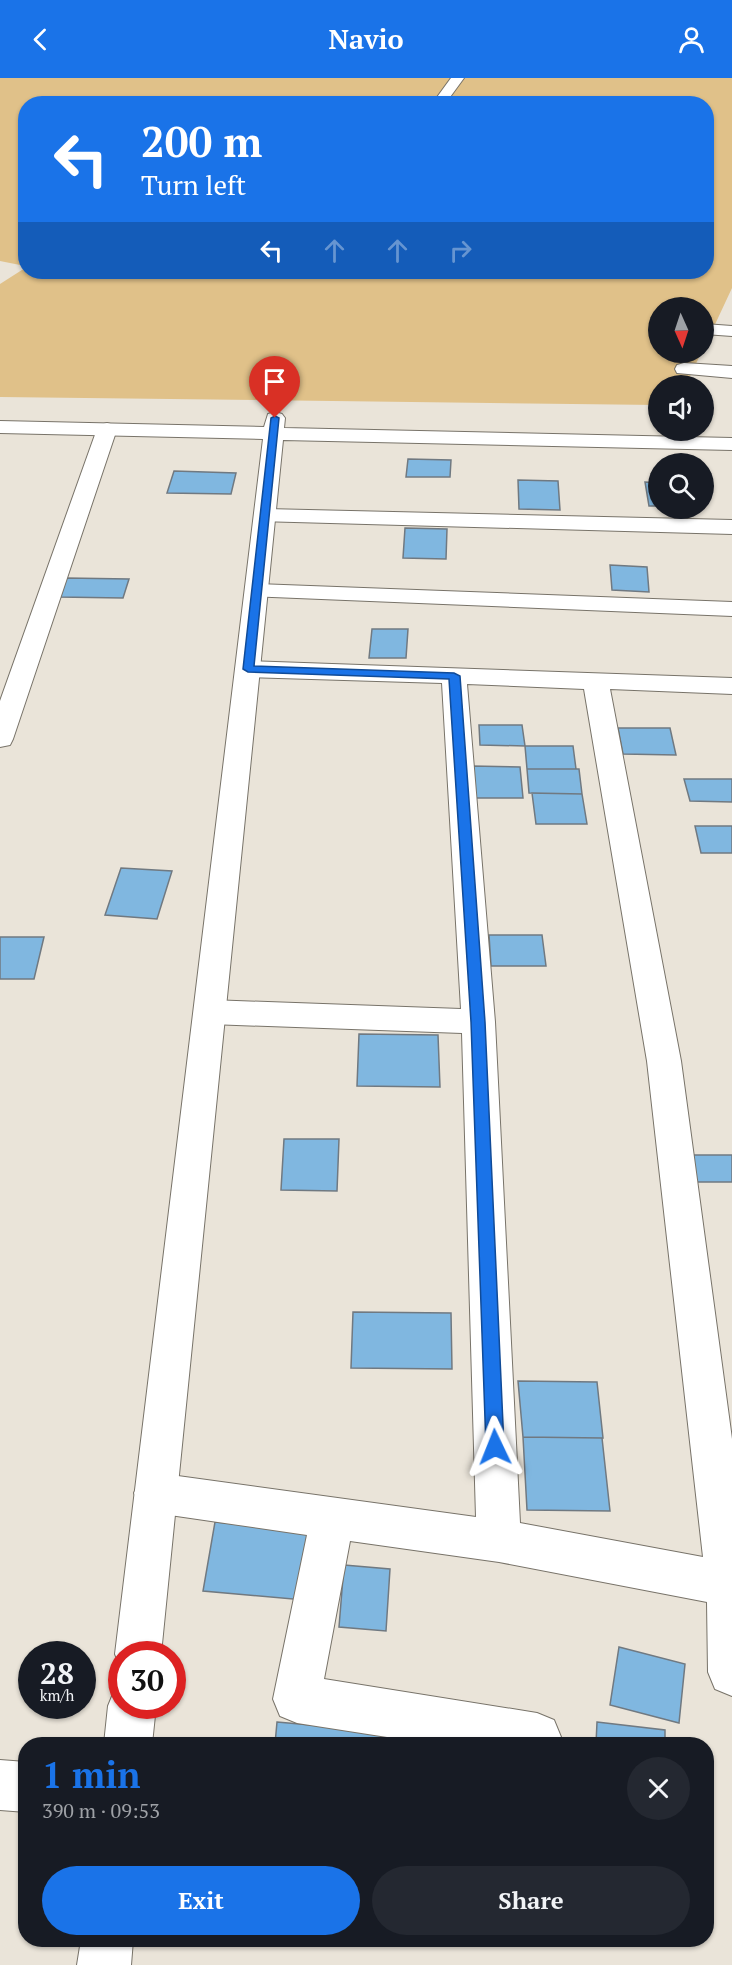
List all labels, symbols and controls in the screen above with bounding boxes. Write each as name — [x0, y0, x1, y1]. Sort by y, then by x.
text: Navio — [328, 21, 404, 57]
icon: back — [24, 23, 57, 56]
icon: person — [675, 23, 708, 56]
text: 200 m — [141, 113, 262, 169]
icon: left — [42, 120, 120, 198]
text: Turn left — [141, 167, 246, 203]
icon: left — [255, 234, 288, 267]
icon: ahead — [318, 234, 351, 267]
icon: ahead — [381, 234, 414, 267]
icon: right — [444, 234, 477, 267]
north arrow — [648, 297, 714, 363]
map controls — [648, 297, 714, 519]
pin — [249, 356, 300, 418]
icon: arrive — [258, 365, 291, 398]
button: sound — [648, 375, 714, 441]
button: search — [648, 453, 714, 519]
position arrow — [463, 1415, 527, 1479]
speed limit sign: 30 — [108, 1641, 186, 1719]
text: 28 — [40, 1653, 74, 1693]
text: km/h — [40, 1685, 74, 1705]
text: 1 min — [42, 1751, 140, 1798]
button: close — [627, 1757, 690, 1820]
text: 390 m · 09:53 — [42, 1797, 160, 1824]
button: Exit — [42, 1866, 360, 1935]
button: Share — [372, 1866, 690, 1935]

